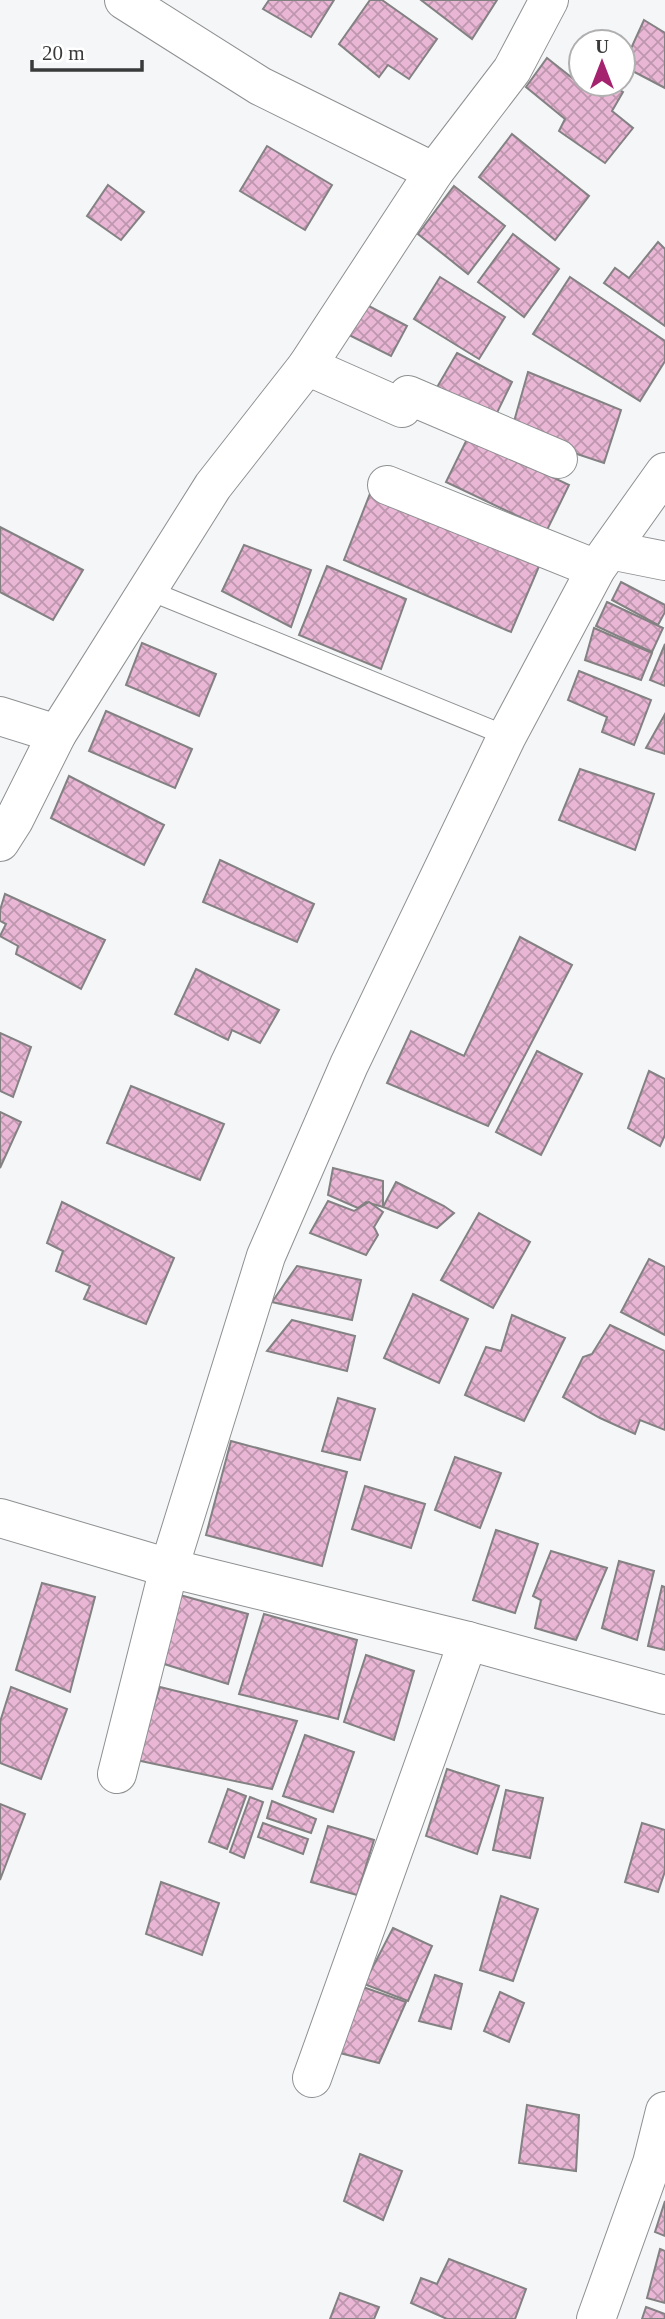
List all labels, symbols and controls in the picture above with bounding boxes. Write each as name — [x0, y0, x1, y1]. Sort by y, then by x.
scale bar — [32, 28, 142, 72]
north arrow — [567, 28, 637, 98]
text: U — [595, 36, 609, 57]
text: 20 m — [42, 41, 85, 65]

